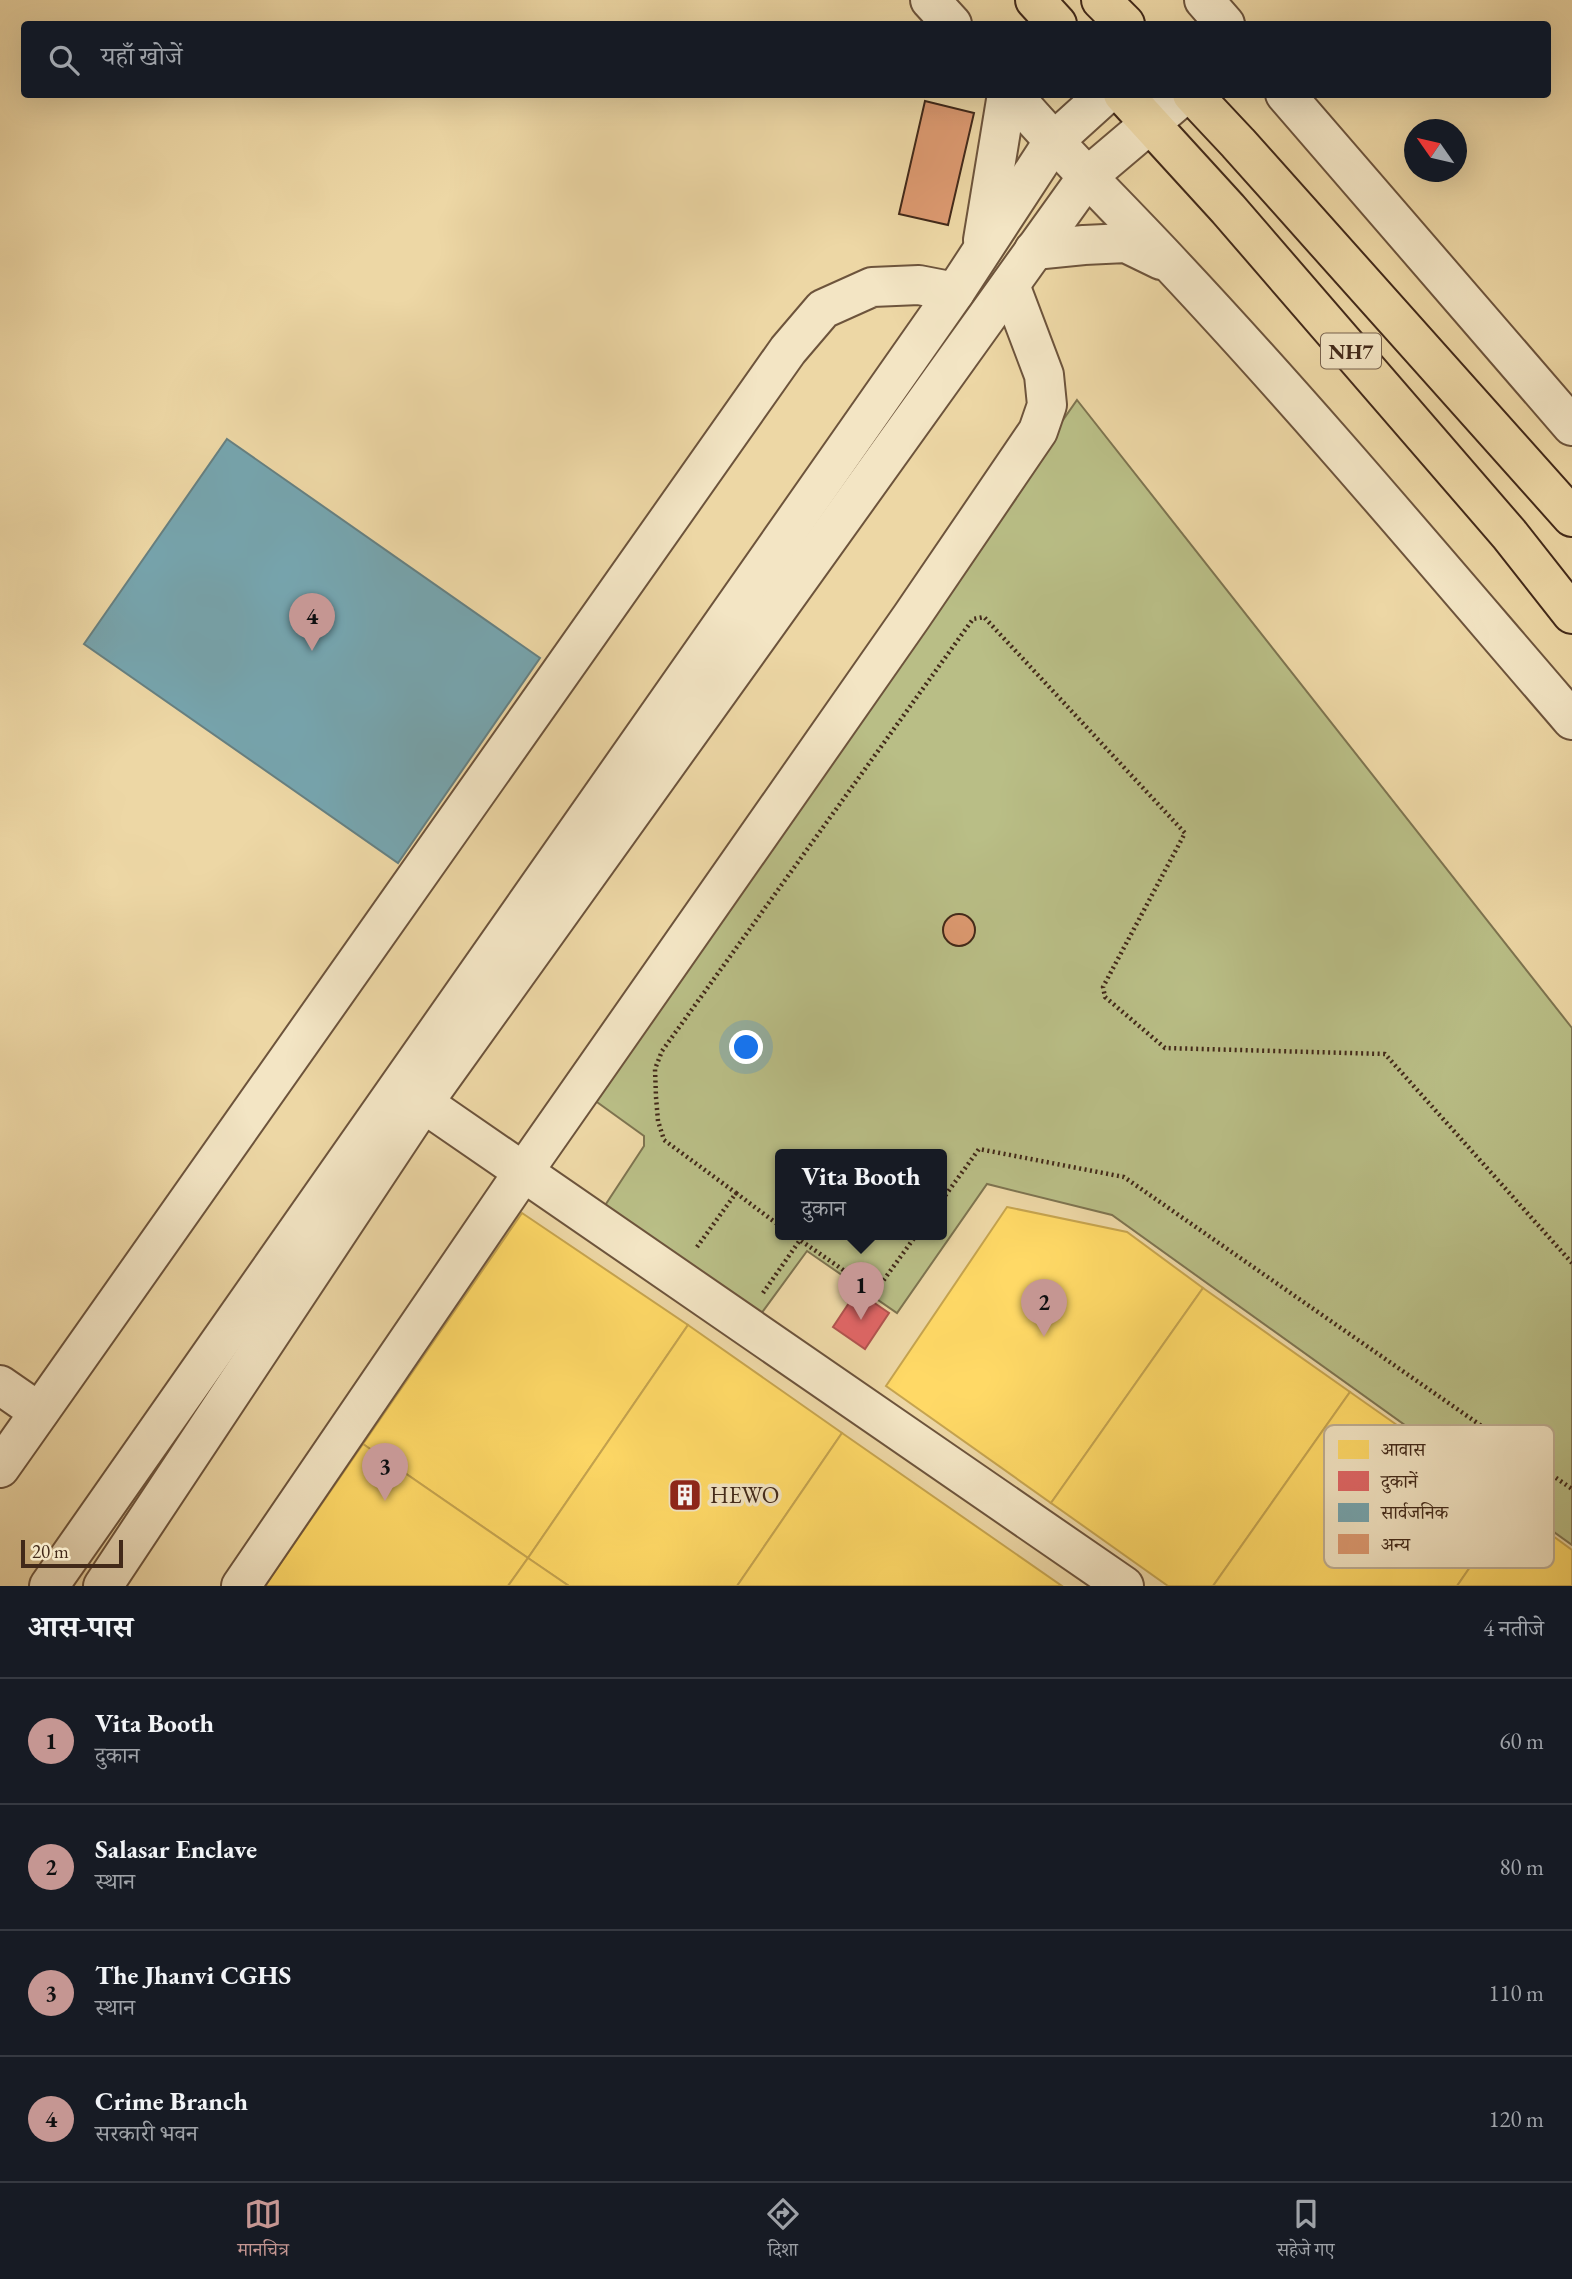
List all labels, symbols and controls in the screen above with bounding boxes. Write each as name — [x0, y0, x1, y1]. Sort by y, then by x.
search box — [21, 21, 1551, 98]
text: यहाँ खोजें — [101, 39, 182, 73]
icon: search — [45, 41, 83, 79]
north arrow — [1404, 119, 1467, 182]
road number: NH7 — [1321, 334, 1381, 368]
pin: 4 — [289, 593, 335, 651]
your location — [729, 1030, 763, 1064]
popup — [775, 1149, 947, 1240]
text: Vita Booth — [801, 1159, 921, 1193]
text: दुकान — [801, 1193, 846, 1223]
pin: 1 — [838, 1262, 884, 1320]
pin: 2 — [1021, 1279, 1067, 1337]
legend — [1324, 1425, 1554, 1568]
text: आवास — [1381, 1437, 1427, 1462]
pin: 3 — [362, 1443, 408, 1501]
text: दुकानें — [1380, 1469, 1419, 1494]
building icon: HEWO — [666, 1476, 704, 1514]
place label: HEWO — [710, 1480, 779, 1510]
text: सार्वजनिक — [1380, 1500, 1450, 1525]
text: अन्य — [1381, 1532, 1411, 1557]
scale bar — [21, 1537, 122, 1569]
text: 20 m — [32, 1539, 69, 1564]
text: आस-पास — [28, 1607, 133, 1646]
text: 4 नतीजे — [1483, 1613, 1544, 1643]
text: Vita Booth — [95, 1706, 214, 1740]
text: 1 — [45, 1726, 57, 1756]
text: 60 m — [1499, 1726, 1544, 1756]
text: दुकान — [95, 1740, 139, 1770]
text: Salasar Enclave — [95, 1832, 257, 1866]
text: 2 — [45, 1852, 57, 1882]
text: 80 m — [1499, 1852, 1544, 1882]
text: स्थान — [95, 1866, 135, 1896]
text: The Jhanvi CGHS — [95, 1958, 291, 1992]
text: 3 — [45, 1978, 57, 2008]
text: 110 m — [1488, 1978, 1544, 2008]
text: स्थान — [95, 1992, 135, 2022]
text: Crime Branch — [95, 2084, 248, 2118]
text: 4 — [45, 2104, 57, 2134]
text: 120 m — [1488, 2104, 1544, 2134]
text: सरकारी भवन — [95, 2118, 198, 2148]
tab: मानचित्र — [237, 2195, 289, 2268]
tab: दिशा — [764, 2195, 802, 2268]
tab: सहेजे गए — [1277, 2195, 1335, 2268]

